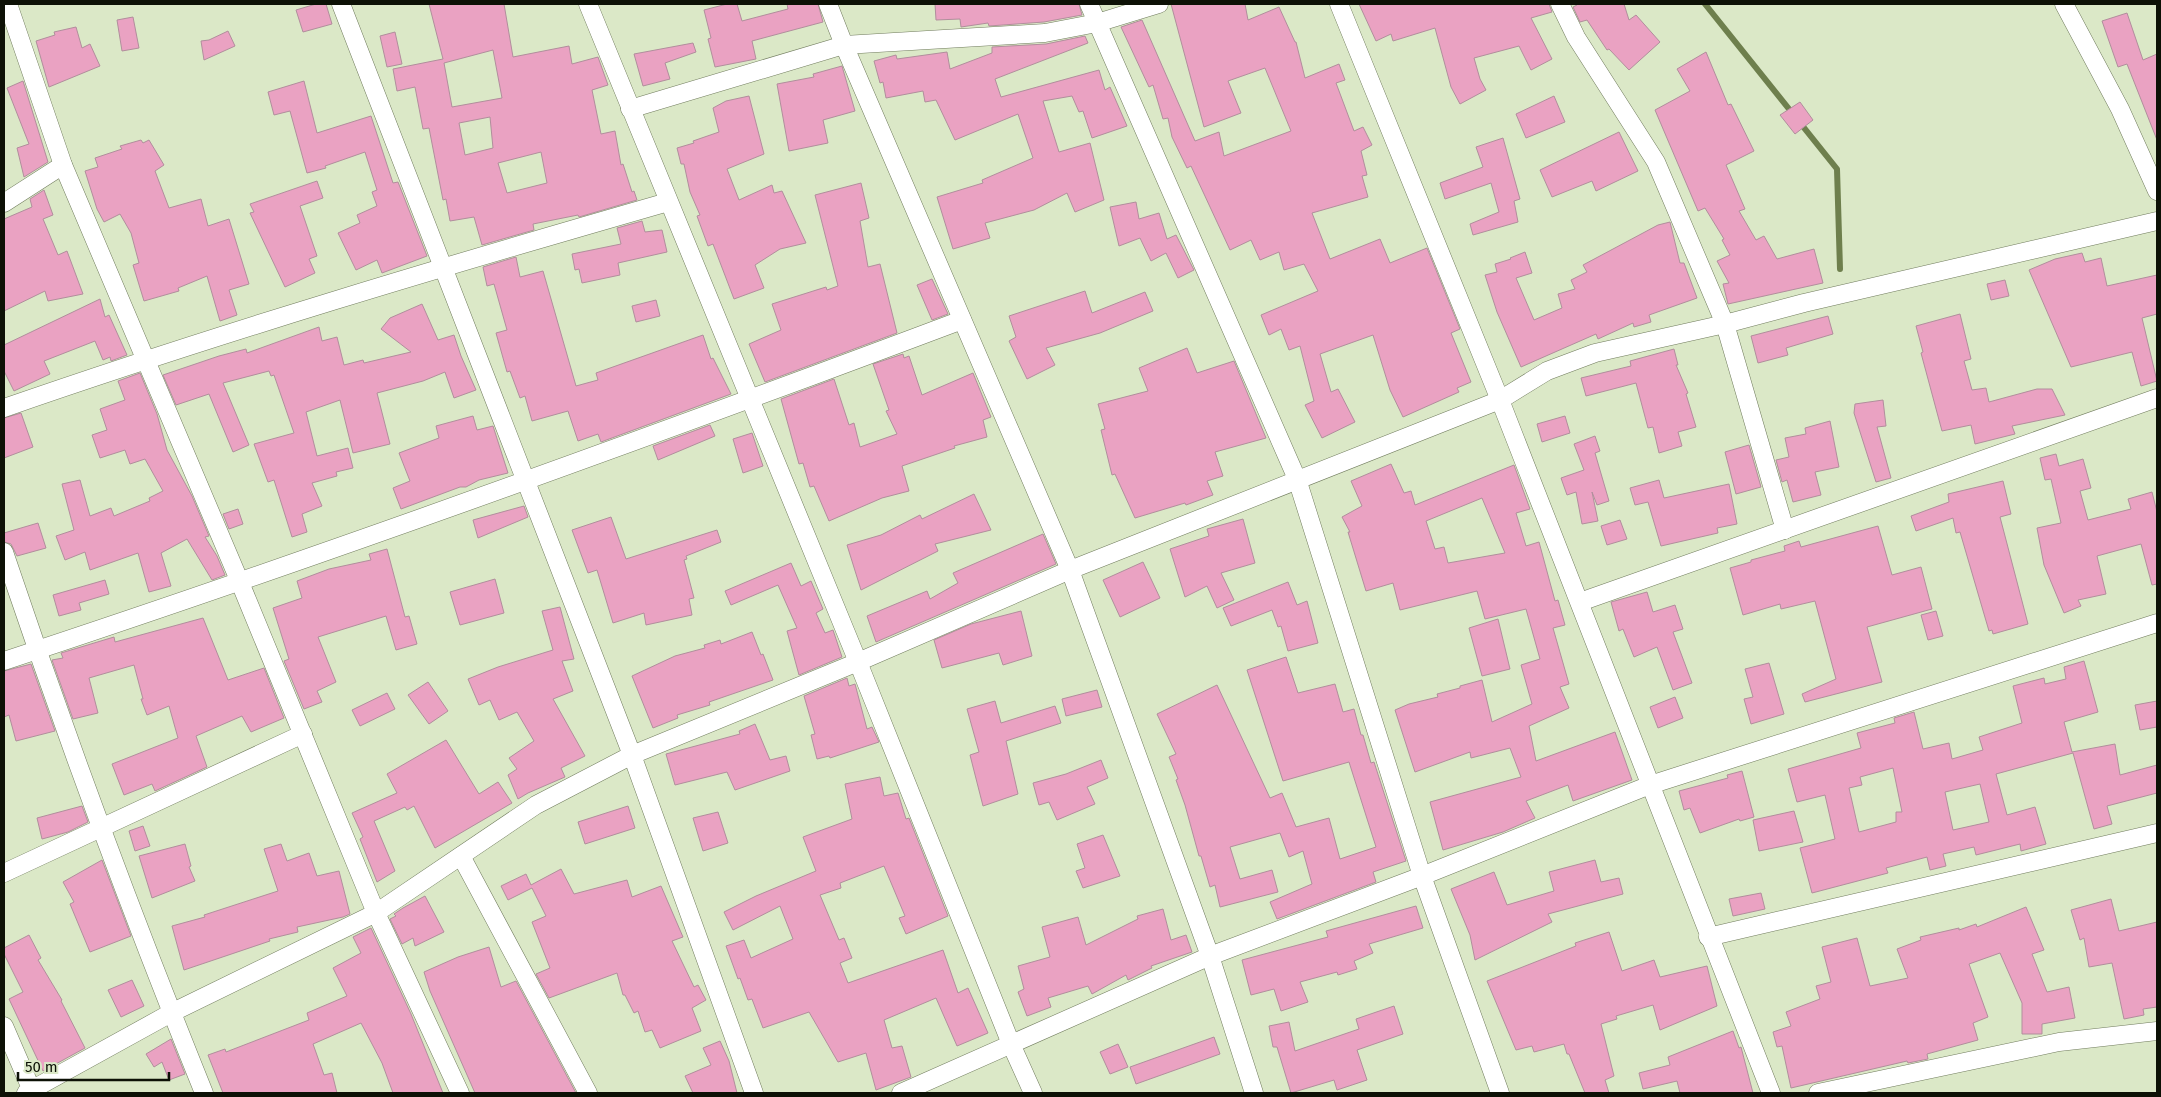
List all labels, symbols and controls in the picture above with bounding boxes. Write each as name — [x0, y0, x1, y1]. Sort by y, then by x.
scale bar — [18, 1050, 169, 1082]
text: 50 m — [25, 1058, 58, 1076]

